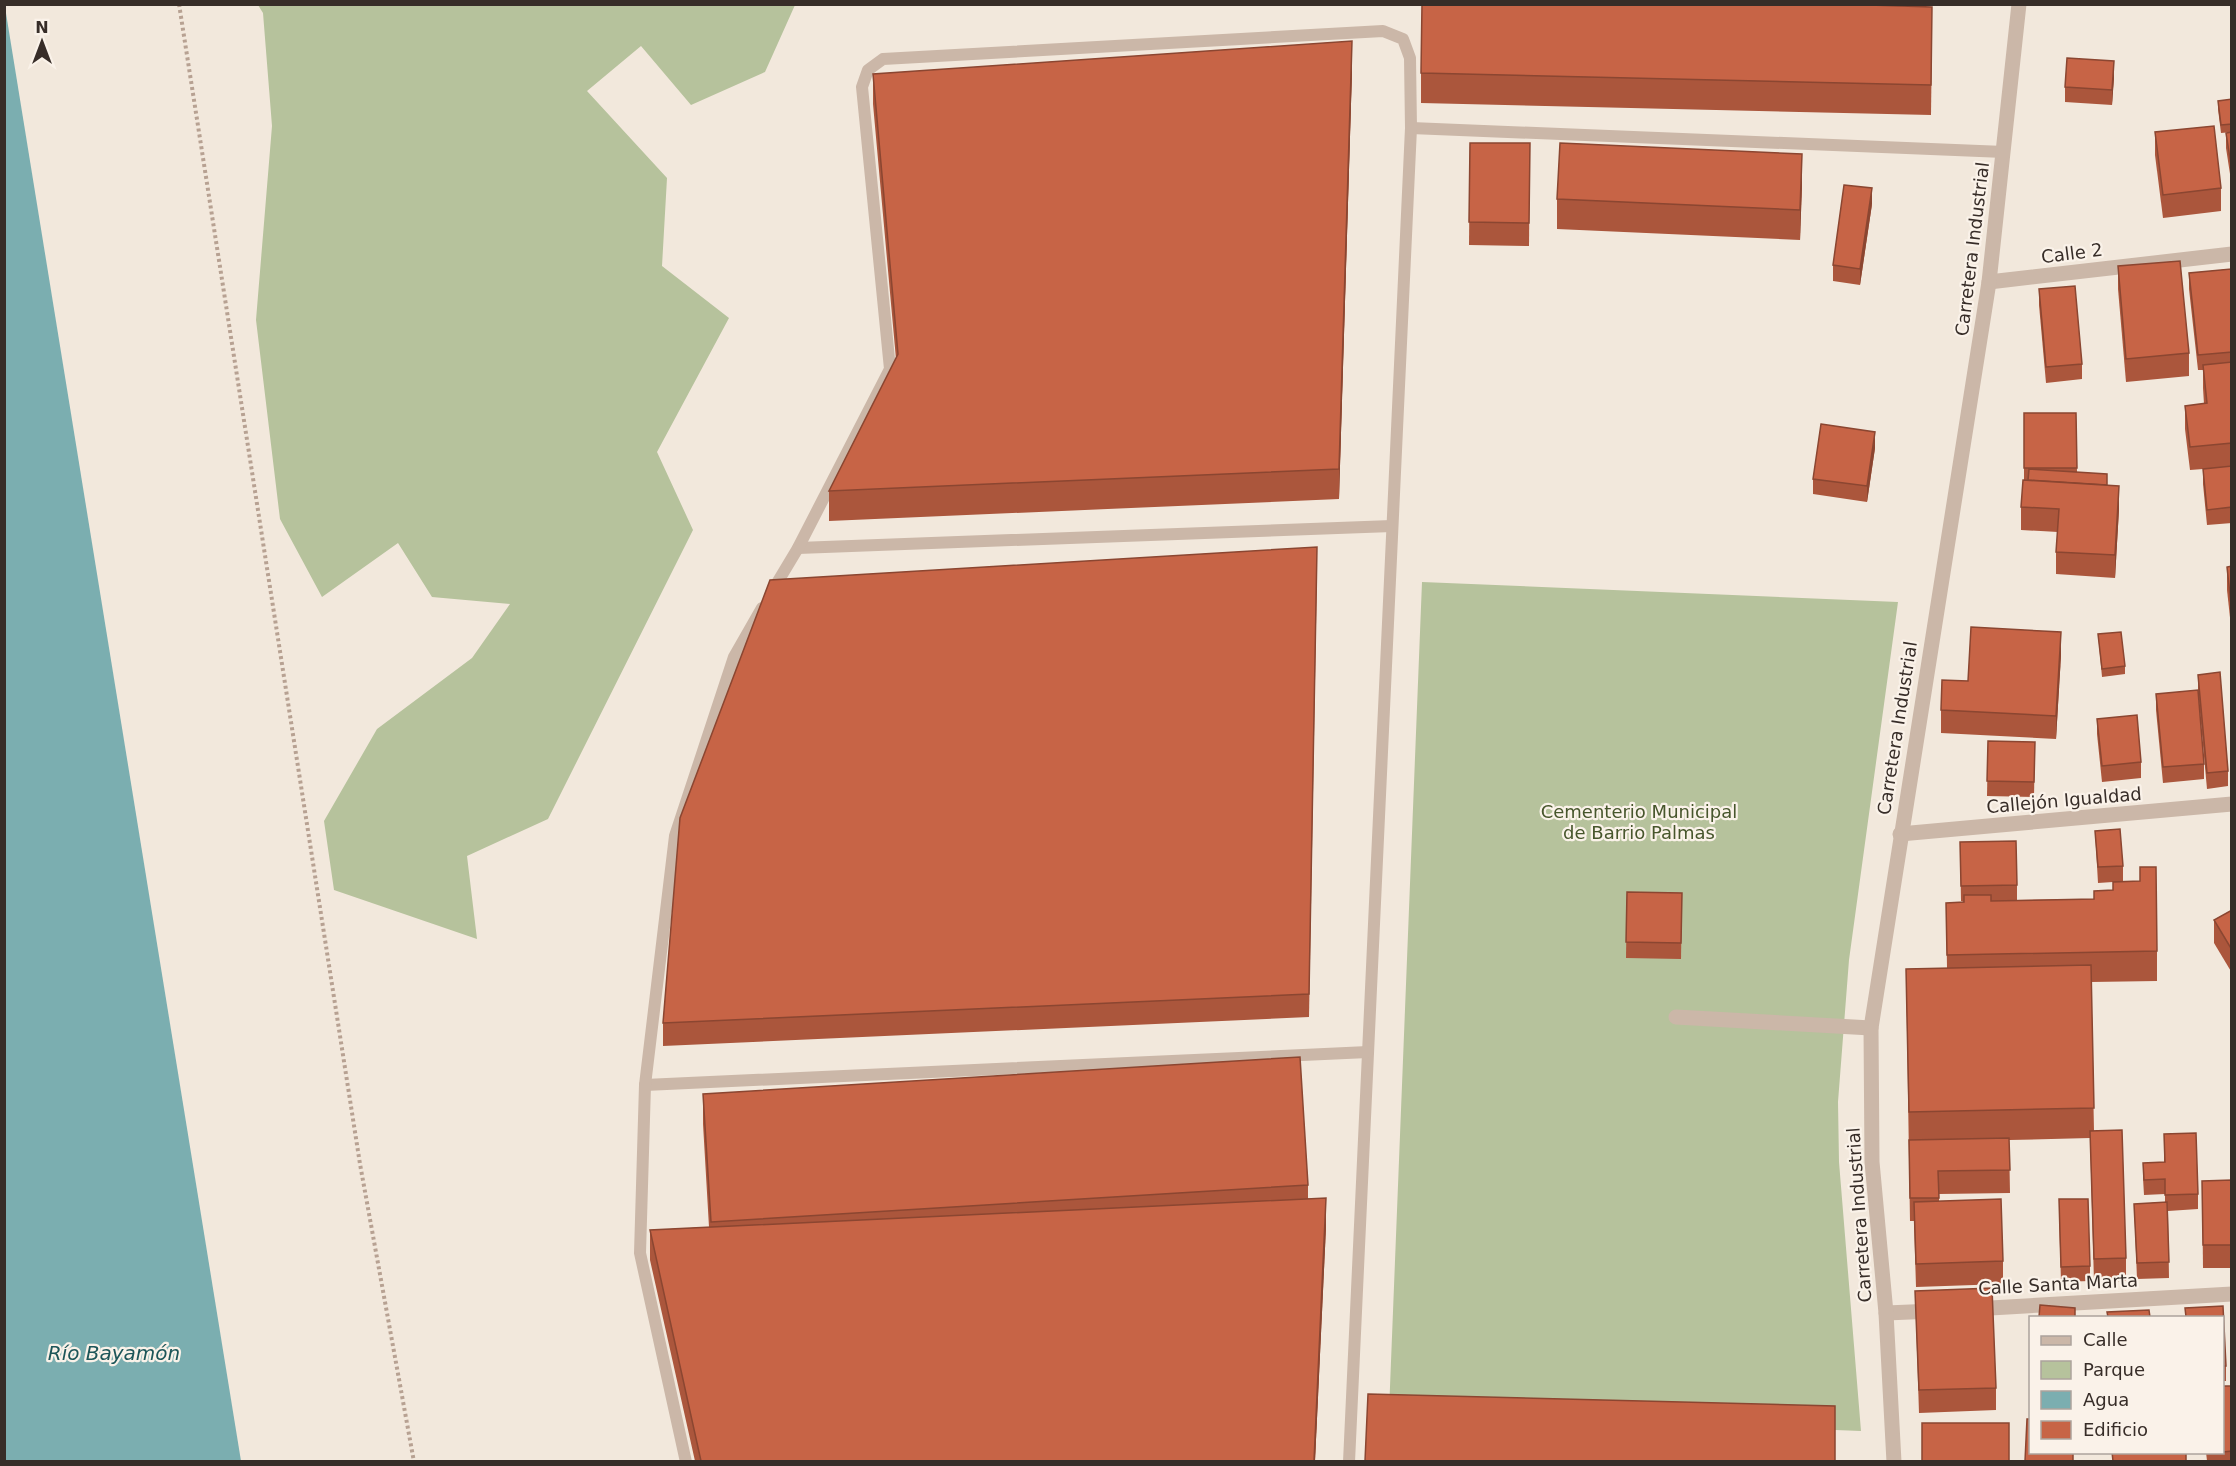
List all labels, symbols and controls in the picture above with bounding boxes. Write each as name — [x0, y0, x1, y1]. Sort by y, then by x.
north arrow — [12, 12, 72, 72]
text: N — [35, 18, 49, 37]
street label: Carretera Industrial — [1951, 161, 1993, 337]
street label: Calle 2 — [2040, 239, 2104, 267]
street label: Carretera Industrial — [1873, 640, 1921, 816]
street label: Callejón Igualdad — [1985, 783, 2143, 817]
park label: Cementerio Municipal de Barrio Palmas — [1541, 801, 1737, 843]
street label: Carretera Industrial — [1842, 1127, 1876, 1303]
street label: Calle Santa Marta — [1977, 1269, 2139, 1299]
legend — [2029, 1316, 2224, 1454]
text: Calle — [2083, 1329, 2128, 1350]
water label: Río Bayamón — [48, 1341, 180, 1365]
text: Parque — [2083, 1359, 2145, 1380]
text: Agua — [2083, 1389, 2129, 1410]
text: Edificio — [2083, 1419, 2148, 1440]

